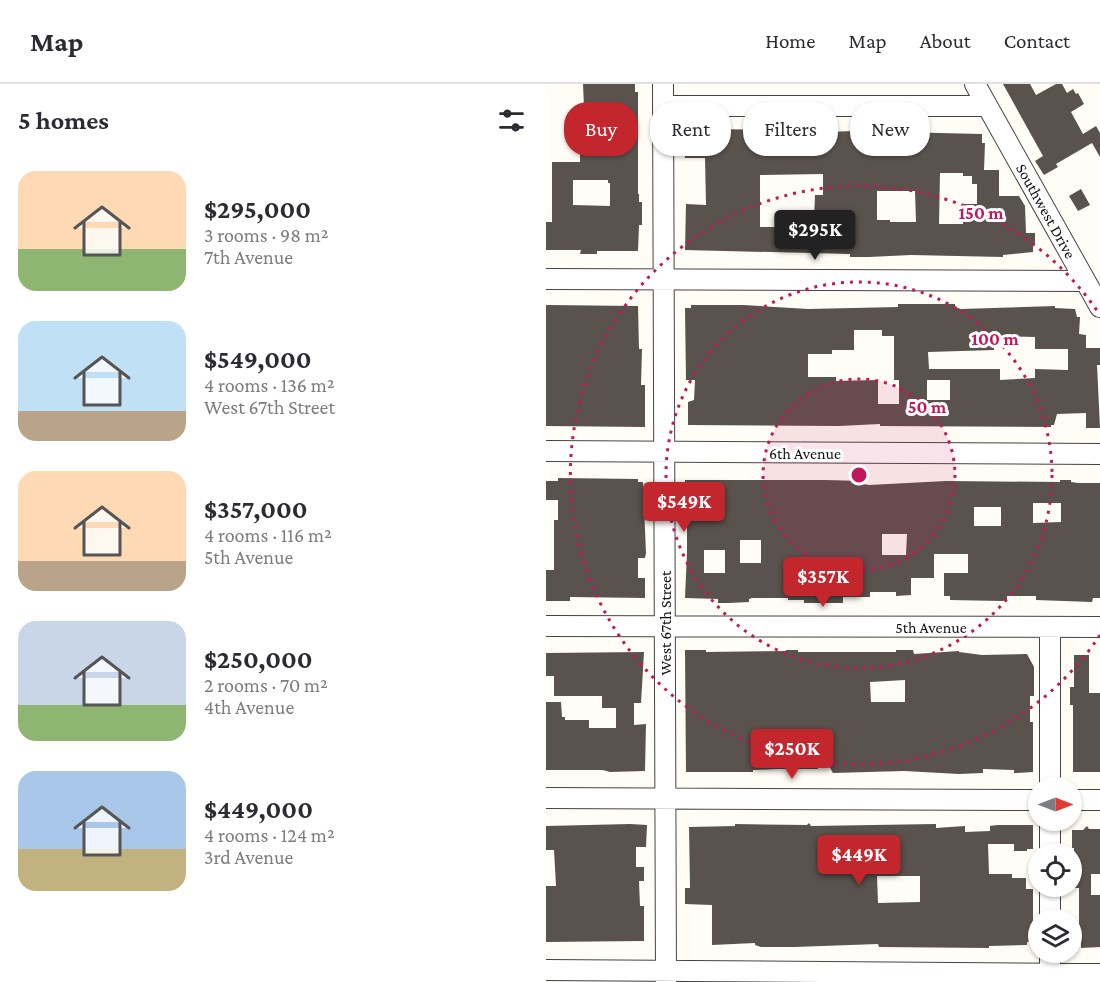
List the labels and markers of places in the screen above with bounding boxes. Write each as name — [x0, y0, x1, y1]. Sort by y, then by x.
pin: $295K — [773, 210, 857, 261]
centre of rings — [849, 465, 869, 485]
pin: $549K — [642, 482, 726, 533]
pin: $357K — [781, 557, 865, 608]
pin: $250K — [750, 729, 834, 780]
pin: $449K — [817, 835, 901, 886]

